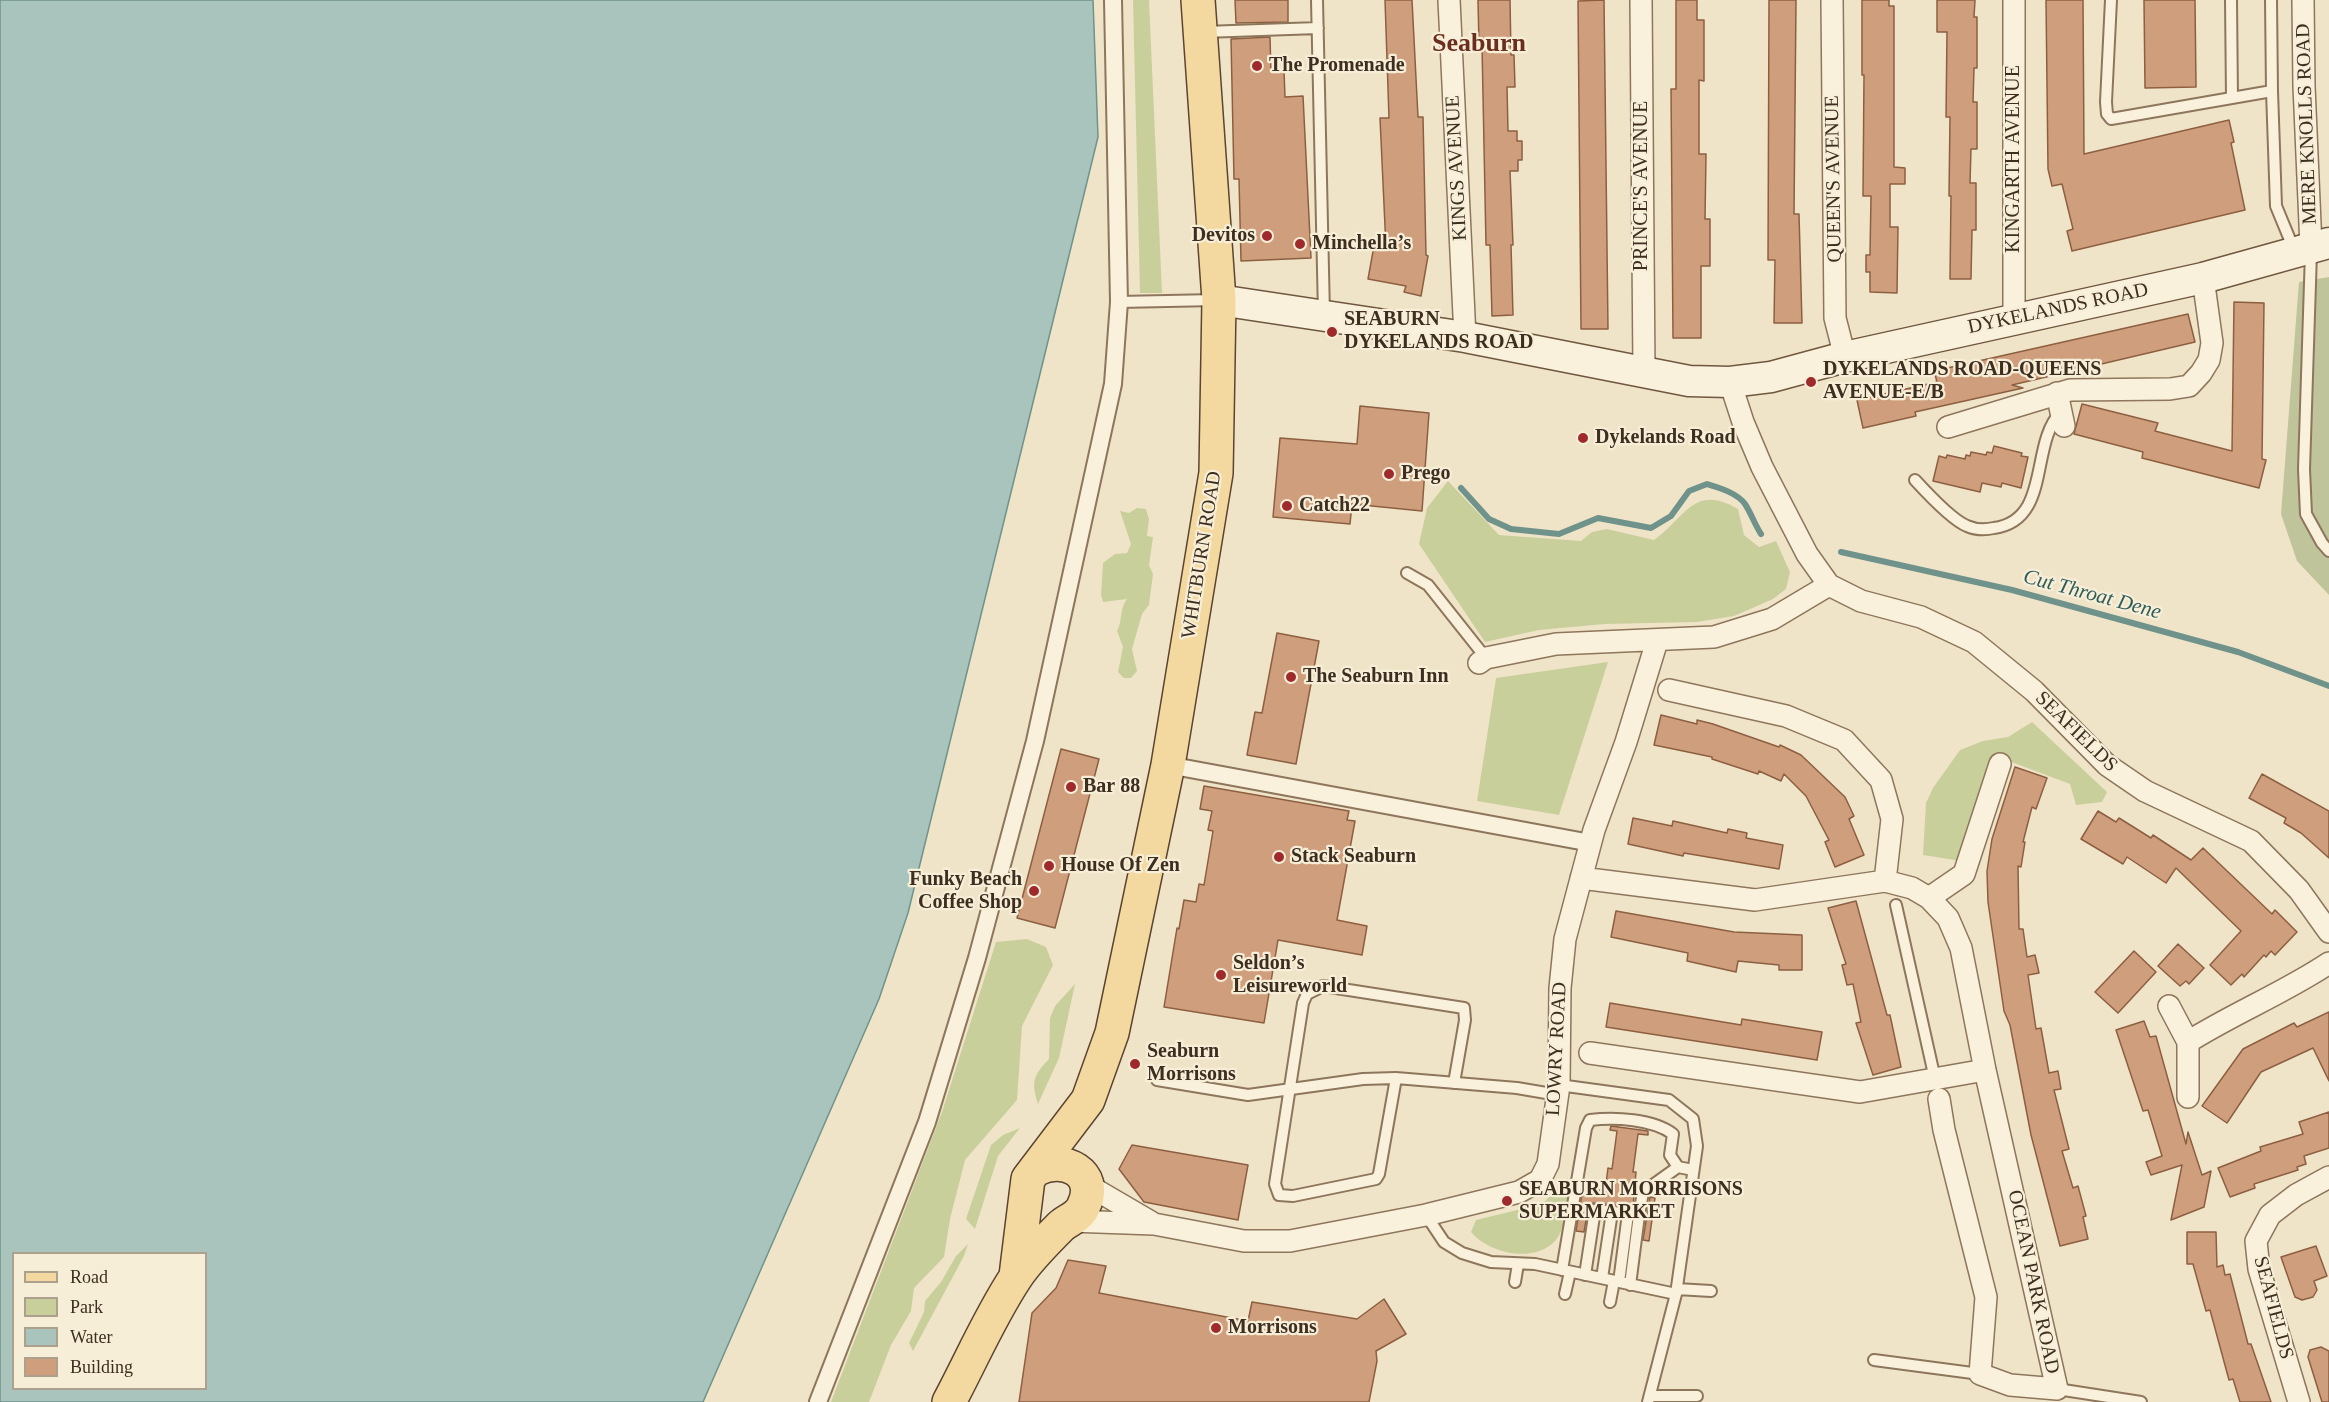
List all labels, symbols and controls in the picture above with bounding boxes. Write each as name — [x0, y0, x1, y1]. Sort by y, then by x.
street label: MERE KNOLLS ROAD — [2291, 23, 2323, 225]
district label: Seaburn — [1432, 28, 1526, 60]
place label: The Promenade — [1269, 54, 1405, 78]
marker: The Promenade — [1250, 59, 1264, 73]
street label: KINGARTH AVENUE — [2002, 65, 2026, 253]
street label: KINGS AVENUE — [1441, 95, 1473, 241]
street label: QUEEN'S AVENUE — [1821, 95, 1847, 263]
street label: PRINCE'S AVENUE — [1630, 101, 1654, 271]
place label: Devitos — [1192, 224, 1255, 248]
marker: Devitos — [1260, 229, 1274, 243]
place label: Minchella’s — [1312, 232, 1411, 256]
marker: Minchella’s — [1293, 237, 1307, 251]
street label: DYKELANDS ROAD — [1966, 278, 2150, 340]
place label: SEABURN DYKELANDS ROAD — [1344, 308, 1533, 355]
marker: SEABURN DYKELANDS ROAD — [1325, 325, 1339, 339]
place label: DYKELANDS ROAD-QUEENS AVENUE-E/B — [1823, 358, 2101, 405]
marker: DYKELANDS ROAD-QUEENS AVENUE-E/B — [1804, 375, 1818, 389]
place label: Dykelands Road — [1595, 426, 1736, 450]
marker: Dykelands Road — [1576, 431, 1590, 445]
place label: Prego — [1401, 462, 1451, 486]
marker: Prego — [1382, 467, 1396, 481]
street label: WHITBURN ROAD — [1177, 469, 1227, 641]
place label: Catch22 — [1299, 494, 1370, 518]
marker: Catch22 — [1280, 499, 1294, 513]
water label: Cut Throat Dene — [2020, 565, 2164, 625]
place label: The Seaburn Inn — [1303, 665, 1449, 689]
marker: The Seaburn Inn — [1284, 670, 1298, 684]
street label: SEAFIELDS — [2030, 687, 2122, 777]
place label: Bar 88 — [1083, 775, 1140, 799]
marker: Bar 88 — [1064, 780, 1078, 794]
place label: Stack Seaburn — [1291, 845, 1416, 869]
marker: Stack Seaburn — [1272, 850, 1286, 864]
place label: House Of Zen — [1061, 854, 1180, 878]
marker: House Of Zen — [1042, 859, 1056, 873]
place label: Funky Beach Coffee Shop — [909, 868, 1022, 915]
marker: Funky Beach Coffee Shop — [1027, 884, 1041, 898]
place label: Seldon’s Leisureworld — [1233, 952, 1347, 999]
marker: Seldon’s Leisureworld — [1214, 968, 1228, 982]
street label: LOWRY ROAD — [1542, 982, 1572, 1116]
place label: Seaburn Morrisons — [1147, 1040, 1236, 1087]
marker: Seaburn Morrisons — [1128, 1057, 1142, 1071]
place label: SEABURN MORRISONS SUPERMARKET — [1519, 1178, 1743, 1225]
street label: OCEAN PARK ROAD — [2002, 1188, 2064, 1376]
marker: SEABURN MORRISONS SUPERMARKET — [1500, 1194, 1514, 1208]
legend — [12, 1252, 207, 1390]
street label: SEAFIELDS — [2248, 1254, 2298, 1362]
text: Road — [70, 1267, 108, 1287]
text: Park — [70, 1297, 103, 1317]
place label: Morrisons — [1228, 1316, 1317, 1340]
marker: Morrisons — [1209, 1321, 1223, 1335]
text: Water — [70, 1327, 113, 1347]
text: Building — [70, 1357, 133, 1377]

